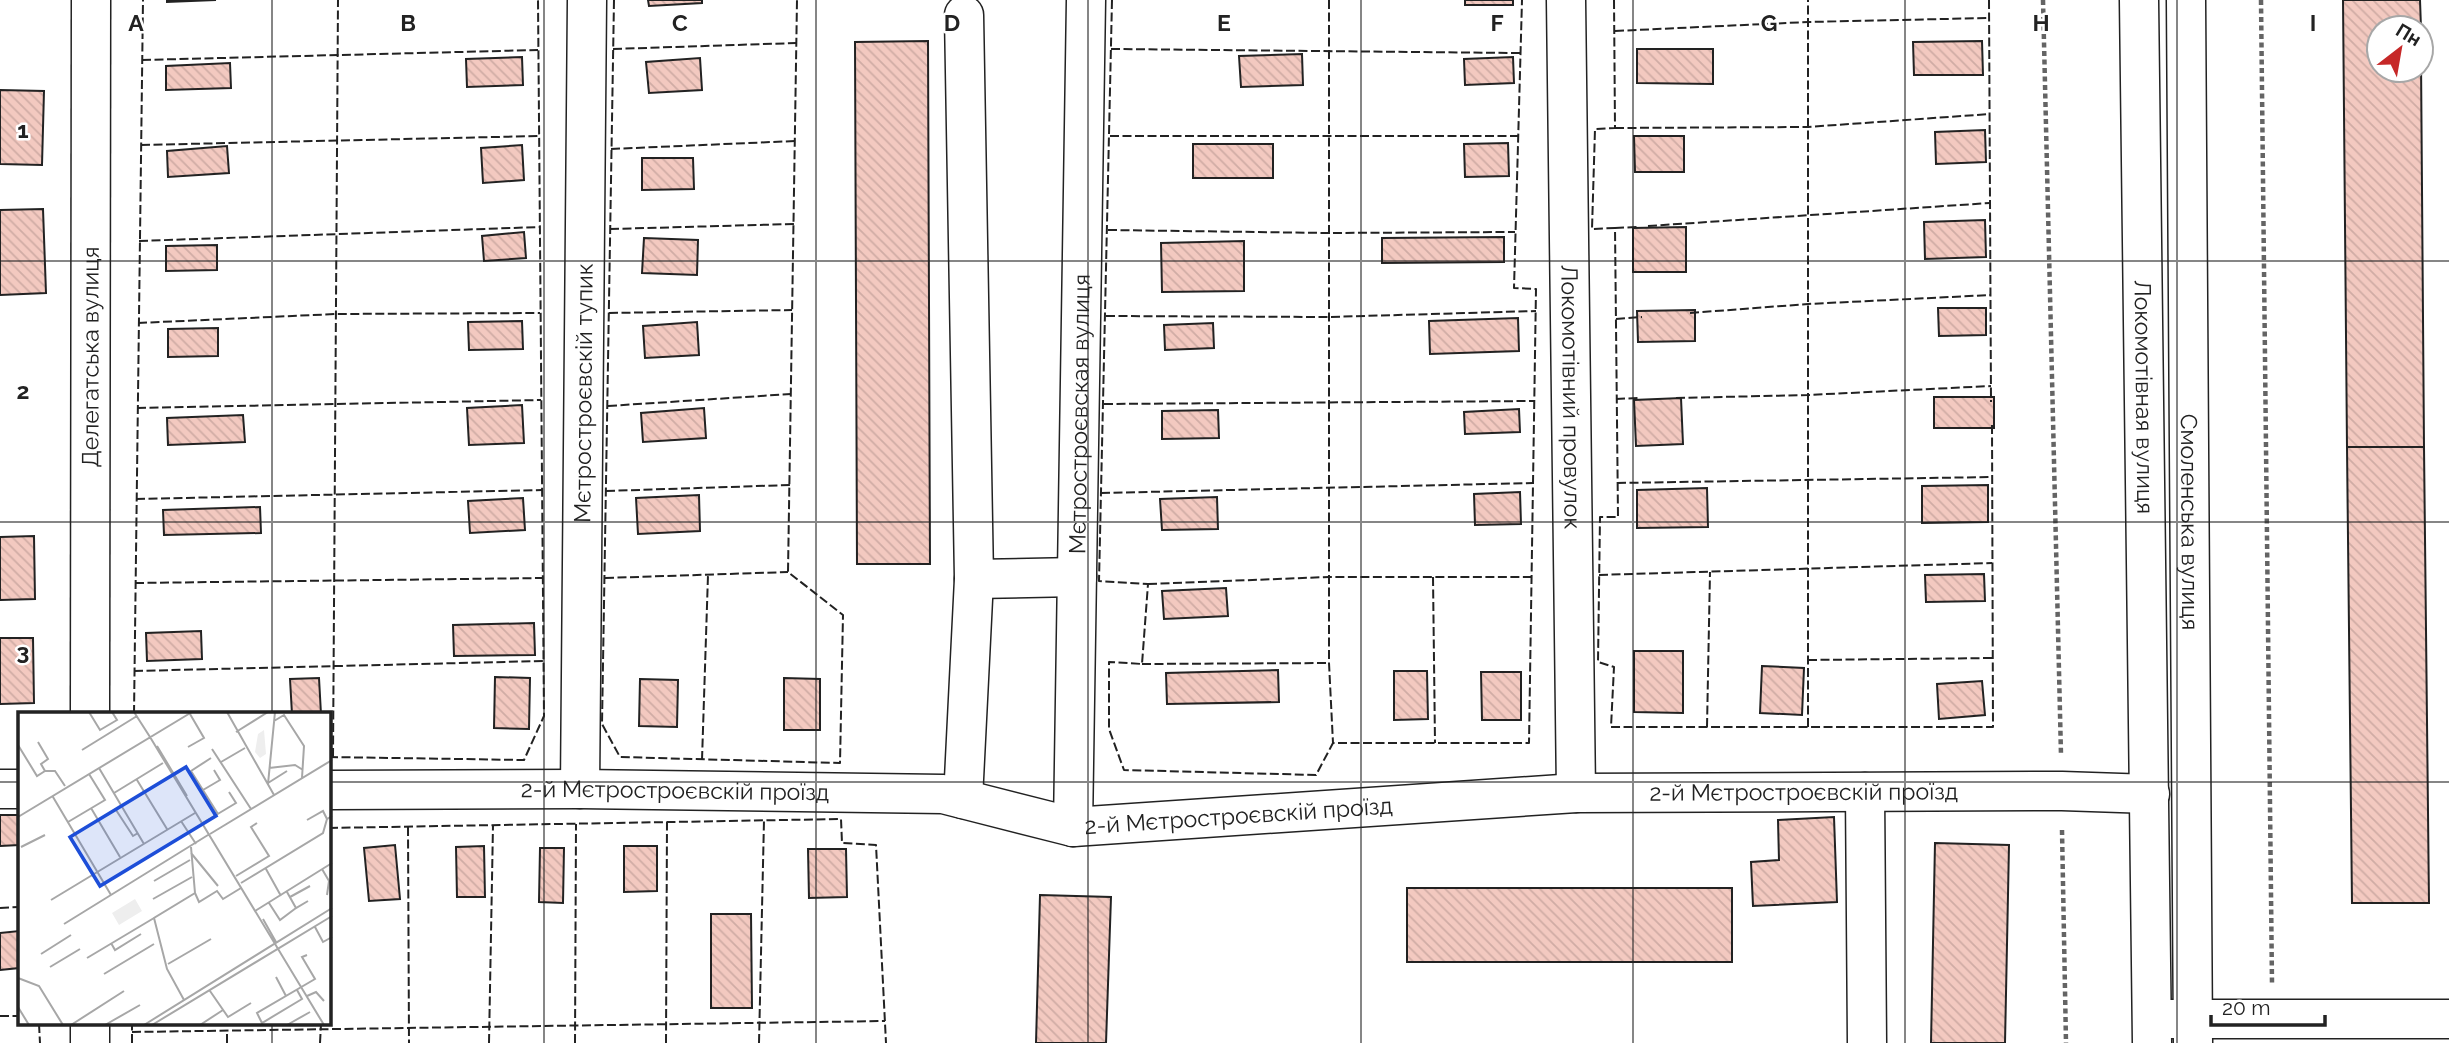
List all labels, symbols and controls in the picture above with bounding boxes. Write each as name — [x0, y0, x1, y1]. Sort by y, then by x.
text: A — [128, 9, 144, 36]
text: B — [400, 9, 416, 36]
text: C — [672, 9, 688, 36]
text: D — [944, 9, 960, 36]
text: E — [1217, 9, 1231, 36]
text: F — [1490, 9, 1504, 36]
text: G — [1761, 9, 1777, 36]
text: H — [2032, 9, 2050, 36]
text: I — [2310, 9, 2316, 36]
north arrow — [2365, 14, 2435, 84]
text: Пн — [2392, 18, 2425, 50]
text: 1 — [17, 116, 29, 143]
street label: Делегатська вулиця — [76, 246, 104, 468]
street label: Мєтростроєвскій тупик — [568, 263, 598, 523]
street label: Локомотівний провулок — [1556, 264, 1587, 530]
street label: Мєтростроєвская вулиця — [1063, 274, 1095, 554]
street label: Локомотівная вулиця — [2129, 280, 2159, 514]
text: 2 — [17, 377, 29, 404]
street label: Смоленська вулиця — [2176, 414, 2204, 630]
text: 3 — [17, 638, 29, 665]
inset map — [18, 712, 331, 1026]
street label: 2-й Мєтростроєвскій проїзд — [521, 775, 830, 805]
street label: 2-й Мєтростроєвскій проїзд — [1649, 777, 1958, 806]
street label: 2-й Мєтростроєвскій проїзд — [1084, 791, 1393, 839]
scale bar — [2211, 984, 2325, 1028]
text: 20 m — [2222, 995, 2270, 1020]

